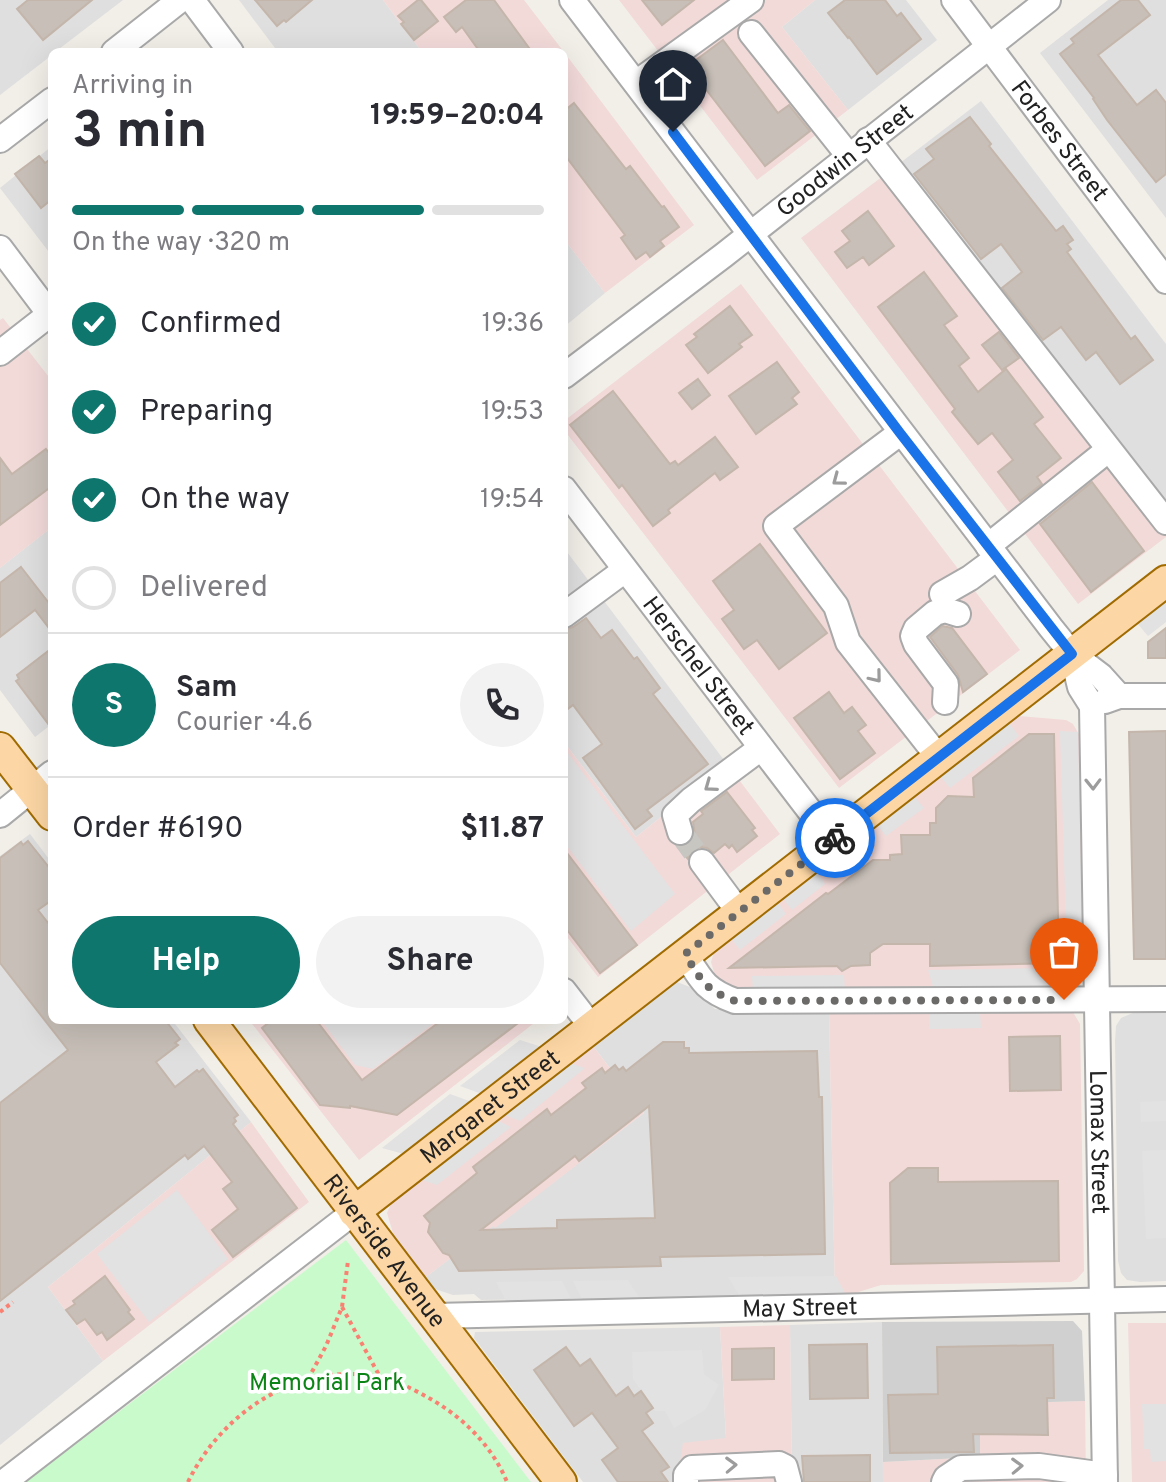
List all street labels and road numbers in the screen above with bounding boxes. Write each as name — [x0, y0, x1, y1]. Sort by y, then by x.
street label: Forbes Street — [1003, 75, 1114, 208]
street label: Goodwin Street — [771, 99, 920, 225]
street label: Herschel Street — [635, 591, 760, 742]
street label: Margaret Street — [415, 1044, 567, 1172]
street label: Lomax Street — [1081, 1070, 1114, 1214]
street label: Riverside Avenue — [315, 1169, 451, 1335]
street label: May Street — [742, 1293, 858, 1326]

